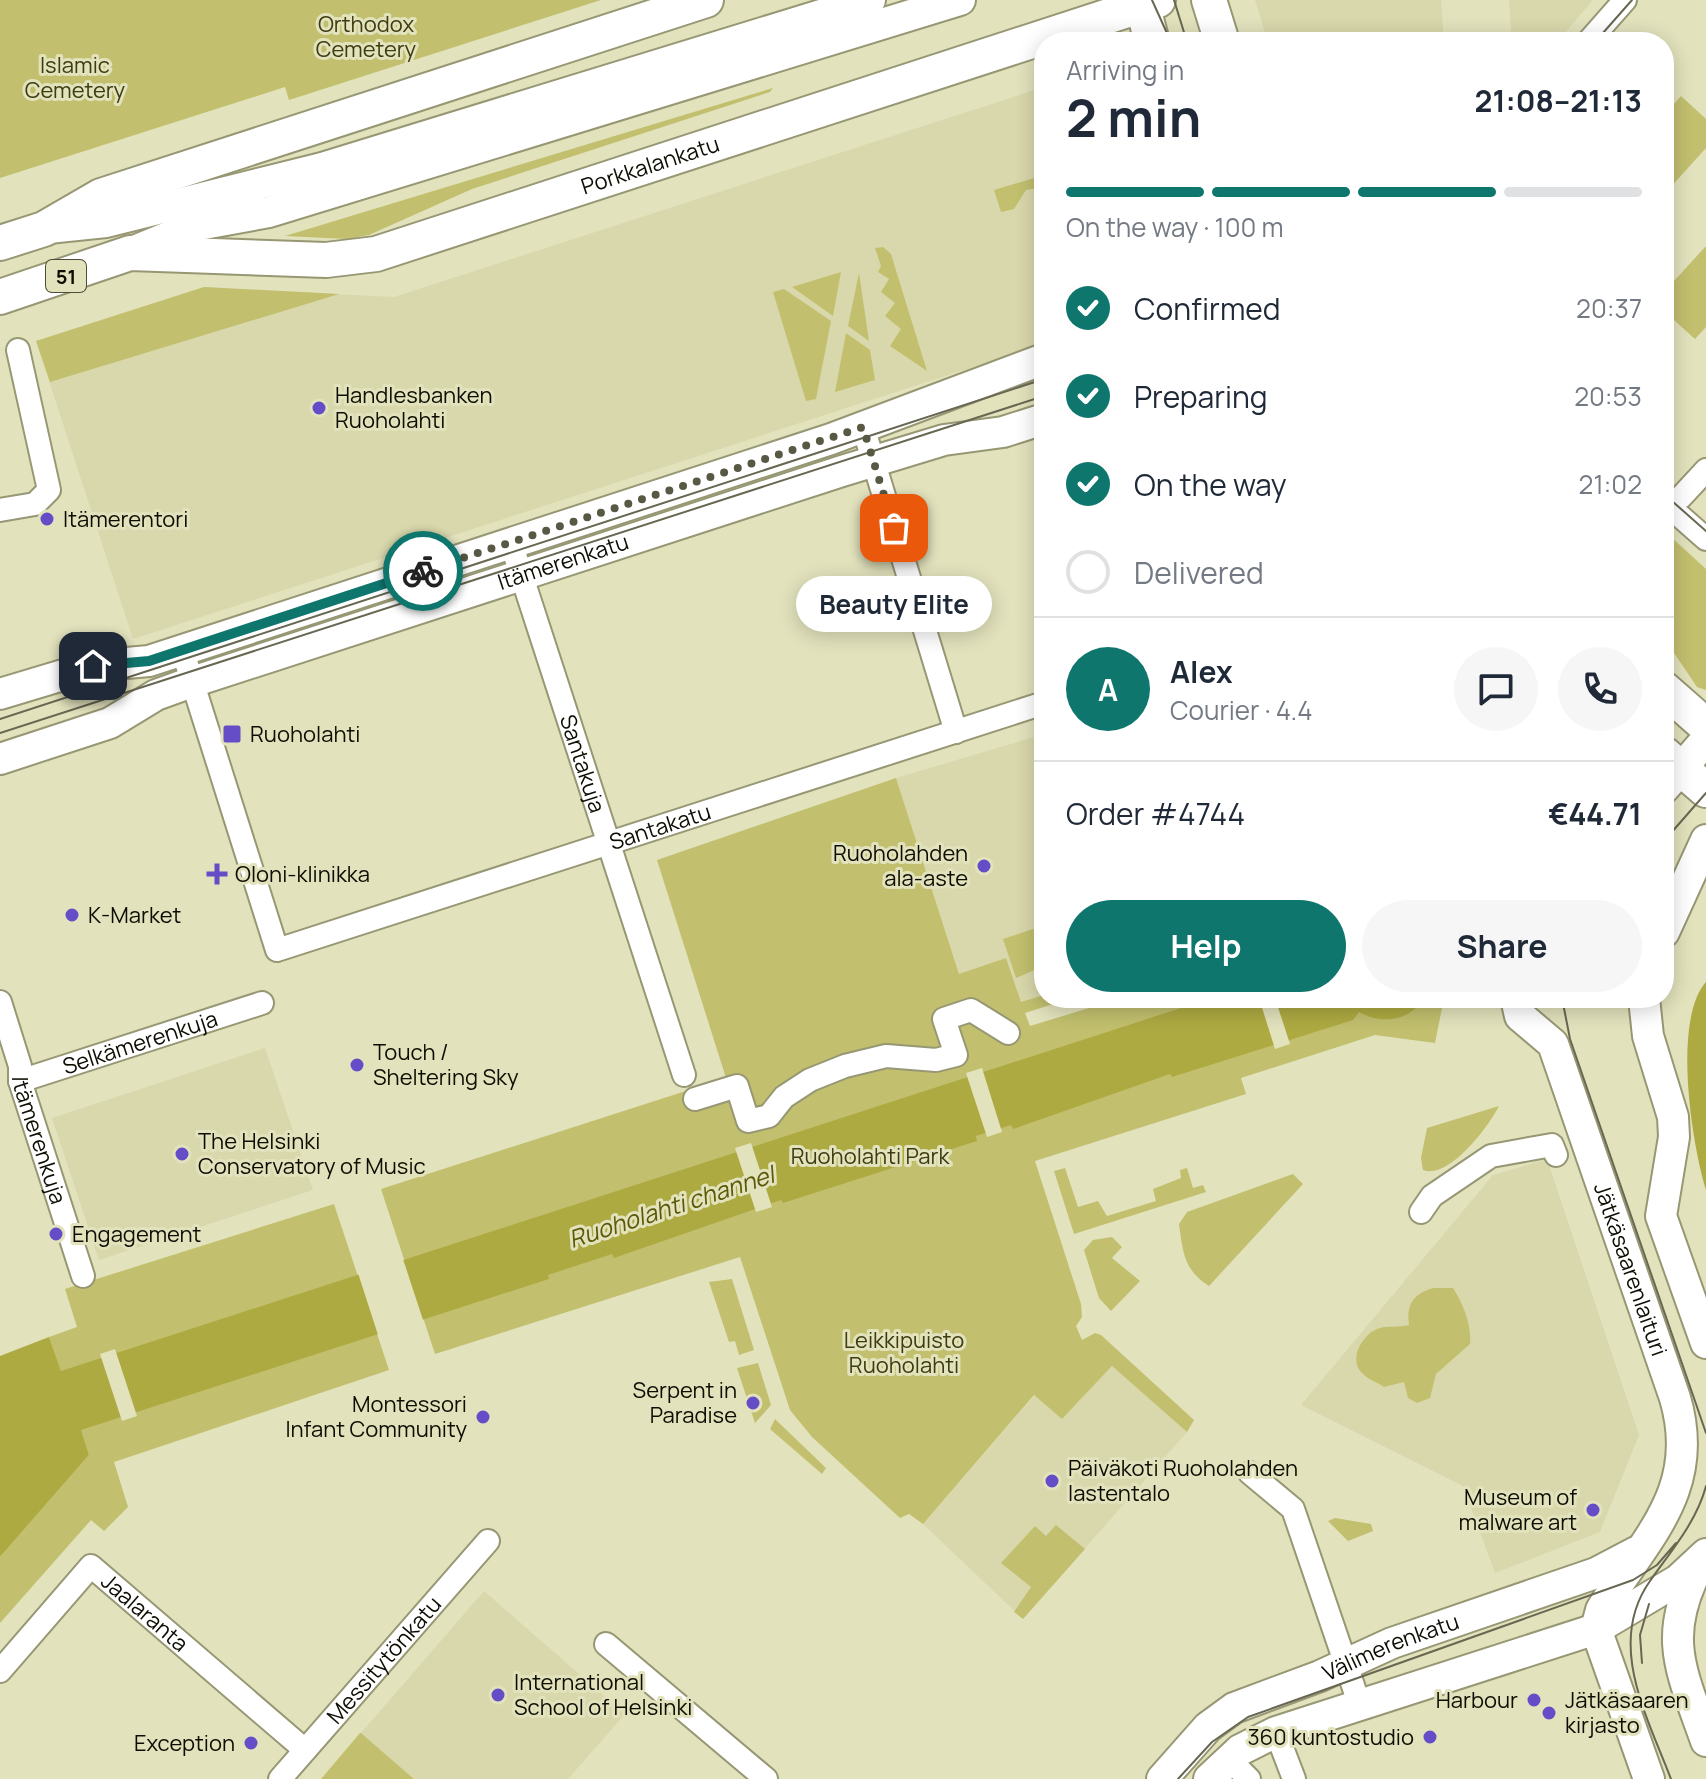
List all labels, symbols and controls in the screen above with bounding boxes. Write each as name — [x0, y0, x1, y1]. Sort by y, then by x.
park label: Orthodox Cemetery — [316, 9, 417, 64]
park label: Islamic Cemetery — [25, 50, 126, 105]
text: Arriving in — [1066, 52, 1184, 88]
text: 21:08–21:13 — [1475, 80, 1642, 121]
text: 2 min — [1066, 82, 1201, 153]
street label: Porkkalankatu — [577, 128, 723, 201]
text: On the way · 100 m — [1066, 209, 1284, 245]
road number: 51 — [46, 260, 86, 292]
icon: check — [1066, 286, 1110, 330]
text: Confirmed — [1134, 288, 1281, 329]
text: 20:37 — [1576, 290, 1642, 326]
icon: check — [1066, 374, 1110, 418]
text: Preparing — [1134, 376, 1268, 417]
text: 20:53 — [1574, 378, 1642, 414]
place label: Handlesbanken Ruoholahti — [335, 380, 492, 435]
marker: Handlesbanken Ruoholahti — [310, 399, 328, 417]
icon: check — [1066, 462, 1110, 506]
text: On the way — [1134, 464, 1287, 505]
text: 21:02 — [1579, 466, 1642, 502]
pin — [860, 494, 928, 562]
place label: Itämerentori — [63, 504, 188, 534]
icon: bag — [872, 506, 916, 550]
marker: Itämerentori — [38, 510, 56, 528]
street label: Itämerenkatu — [494, 526, 632, 597]
courier — [383, 531, 463, 611]
icon: bike — [401, 549, 445, 593]
text: Delivered — [1134, 552, 1264, 593]
callout: Beauty Elite — [796, 576, 992, 632]
text: Beauty Elite — [819, 586, 969, 622]
pin — [59, 632, 127, 700]
icon: home — [71, 644, 115, 688]
button: chat — [1454, 647, 1538, 731]
button: phone — [1558, 647, 1642, 731]
text: Alex — [1170, 651, 1233, 692]
text: A — [1098, 669, 1118, 710]
text: Courier · 4.4 — [1170, 692, 1312, 728]
street label: Santakuja — [553, 711, 613, 817]
place label: Ruoholahti — [250, 719, 360, 749]
marker: Ruoholahti — [221, 723, 243, 745]
text: Order #4744 — [1066, 793, 1245, 834]
text: €44.71 — [1548, 793, 1642, 834]
street label: Santakatu — [605, 796, 715, 857]
place label: Ruoholahden ala-aste — [833, 838, 968, 893]
marker: Ruoholahden ala-aste — [975, 857, 993, 875]
place label: Oloni-klinikka — [235, 859, 370, 889]
marker: Oloni-klinikka — [206, 863, 228, 885]
place label: K-Market — [88, 900, 181, 930]
button: Help — [1066, 900, 1346, 992]
button: Share — [1362, 900, 1642, 992]
marker: K-Market — [63, 906, 81, 924]
street label: Selkämerenkuja — [59, 1003, 221, 1081]
place label: Touch / Sheltering Sky — [373, 1037, 519, 1092]
marker: Touch / Sheltering Sky — [348, 1056, 366, 1074]
street label: Itämerenkuja — [5, 1077, 74, 1208]
place label: The Helsinki Conservatory of Music — [198, 1126, 426, 1181]
park label: Ruoholahti Park — [791, 1141, 950, 1171]
marker: The Helsinki Conservatory of Music — [173, 1145, 191, 1163]
water label: Ruoholahti channel — [564, 1156, 781, 1255]
street label: Jätkäsaarenlaituri — [1587, 1179, 1674, 1360]
place label: Engagement — [72, 1219, 202, 1249]
marker: Engagement — [47, 1225, 65, 1243]
park label: Leikkipuisto Ruoholahti — [844, 1325, 964, 1380]
place label: Serpent in Paradise — [633, 1375, 737, 1430]
place label: Montessori Infant Community — [285, 1389, 467, 1444]
marker: Serpent in Paradise — [744, 1394, 762, 1412]
marker: Montessori Infant Community — [474, 1408, 492, 1426]
place label: Päiväkoti Ruoholahden lastentalo — [1068, 1453, 1298, 1508]
marker: Päiväkoti Ruoholahden lastentalo — [1043, 1472, 1061, 1490]
place label: Museum of malware art — [1459, 1482, 1577, 1537]
marker: Museum of malware art — [1584, 1501, 1602, 1519]
street label: Jaalaranta — [95, 1566, 195, 1658]
street label: Messitytönkatu — [320, 1590, 448, 1730]
street label: Välimerenkatu — [1318, 1606, 1463, 1688]
place label: International School of Helsinki — [514, 1667, 692, 1722]
place label: Harbour — [1436, 1685, 1518, 1715]
place label: Jätkäsaaren kirjasto — [1565, 1685, 1689, 1740]
marker: International School of Helsinki — [489, 1686, 507, 1704]
marker: Harbour — [1525, 1691, 1543, 1709]
marker: Jätkäsaaren kirjasto — [1540, 1704, 1558, 1722]
place label: 360 kuntostudio — [1247, 1722, 1414, 1752]
place label: Exception — [134, 1728, 235, 1758]
marker: 360 kuntostudio — [1421, 1728, 1439, 1746]
marker: Exception — [242, 1734, 260, 1752]

